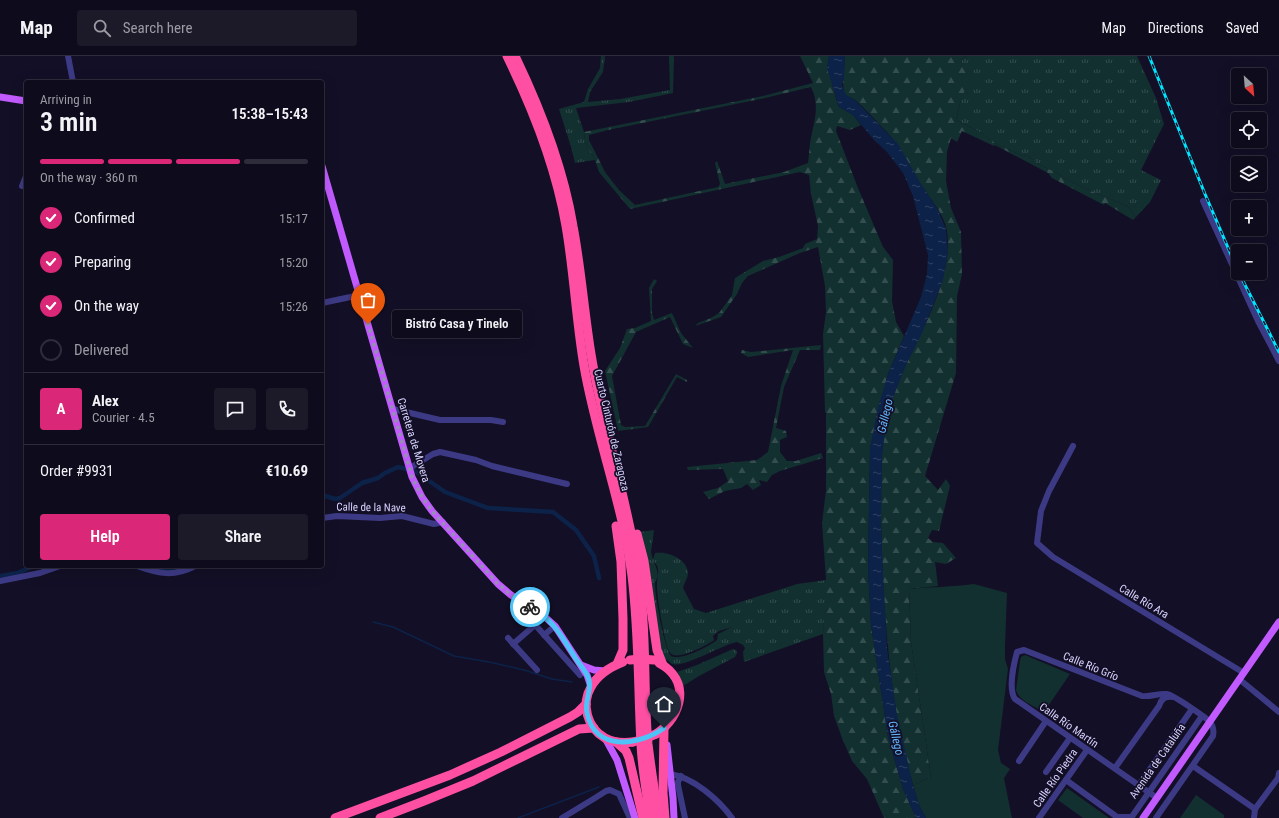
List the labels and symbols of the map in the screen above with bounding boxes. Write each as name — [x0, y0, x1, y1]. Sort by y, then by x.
north arrow — [1231, 68, 1267, 104]
pin — [351, 283, 385, 324]
callout: Bistró Casa y Tinelo — [392, 310, 522, 338]
street label: Cuarto Cinturón de Zaragoza — [591, 368, 632, 492]
street label: Carretera de Movera — [394, 396, 433, 484]
water label: Gállego — [874, 397, 896, 435]
street label: Calle de la Nave — [336, 500, 406, 515]
street label: Calle Río Ara — [1117, 582, 1171, 621]
courier — [510, 587, 550, 627]
street label: Calle Río Grío — [1061, 649, 1121, 684]
pin — [647, 687, 681, 728]
street label: Calle Río Martín — [1037, 700, 1101, 751]
water label: Gállego — [885, 719, 907, 757]
street label: Avenida de Cataluña — [1127, 721, 1188, 801]
street label: Calle Río Piedra — [1030, 747, 1080, 810]

